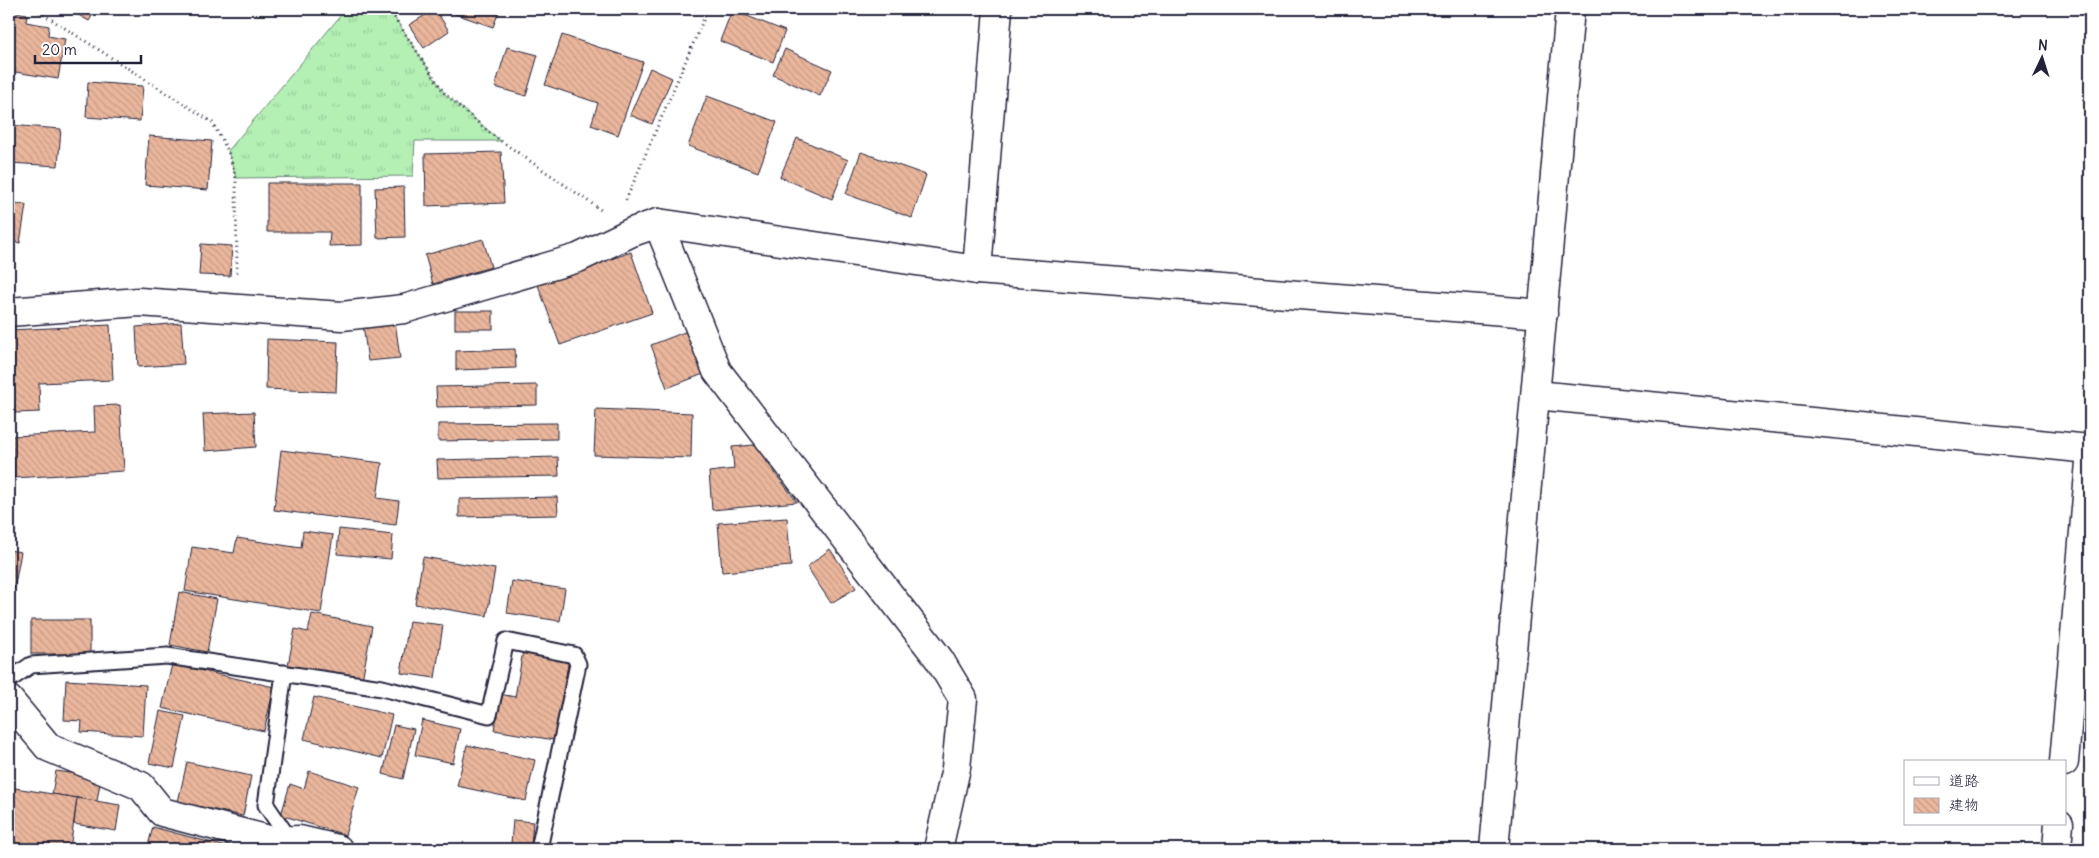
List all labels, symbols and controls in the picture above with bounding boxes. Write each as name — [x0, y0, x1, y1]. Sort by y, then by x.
scale bar — [35, 32, 141, 64]
north arrow — [2016, 32, 2066, 82]
text: N — [2037, 36, 2048, 54]
text: 20 m — [42, 40, 77, 59]
legend — [1904, 760, 2066, 826]
text: 道路 — [1949, 771, 1979, 790]
text: 建物 — [1949, 795, 1979, 814]

